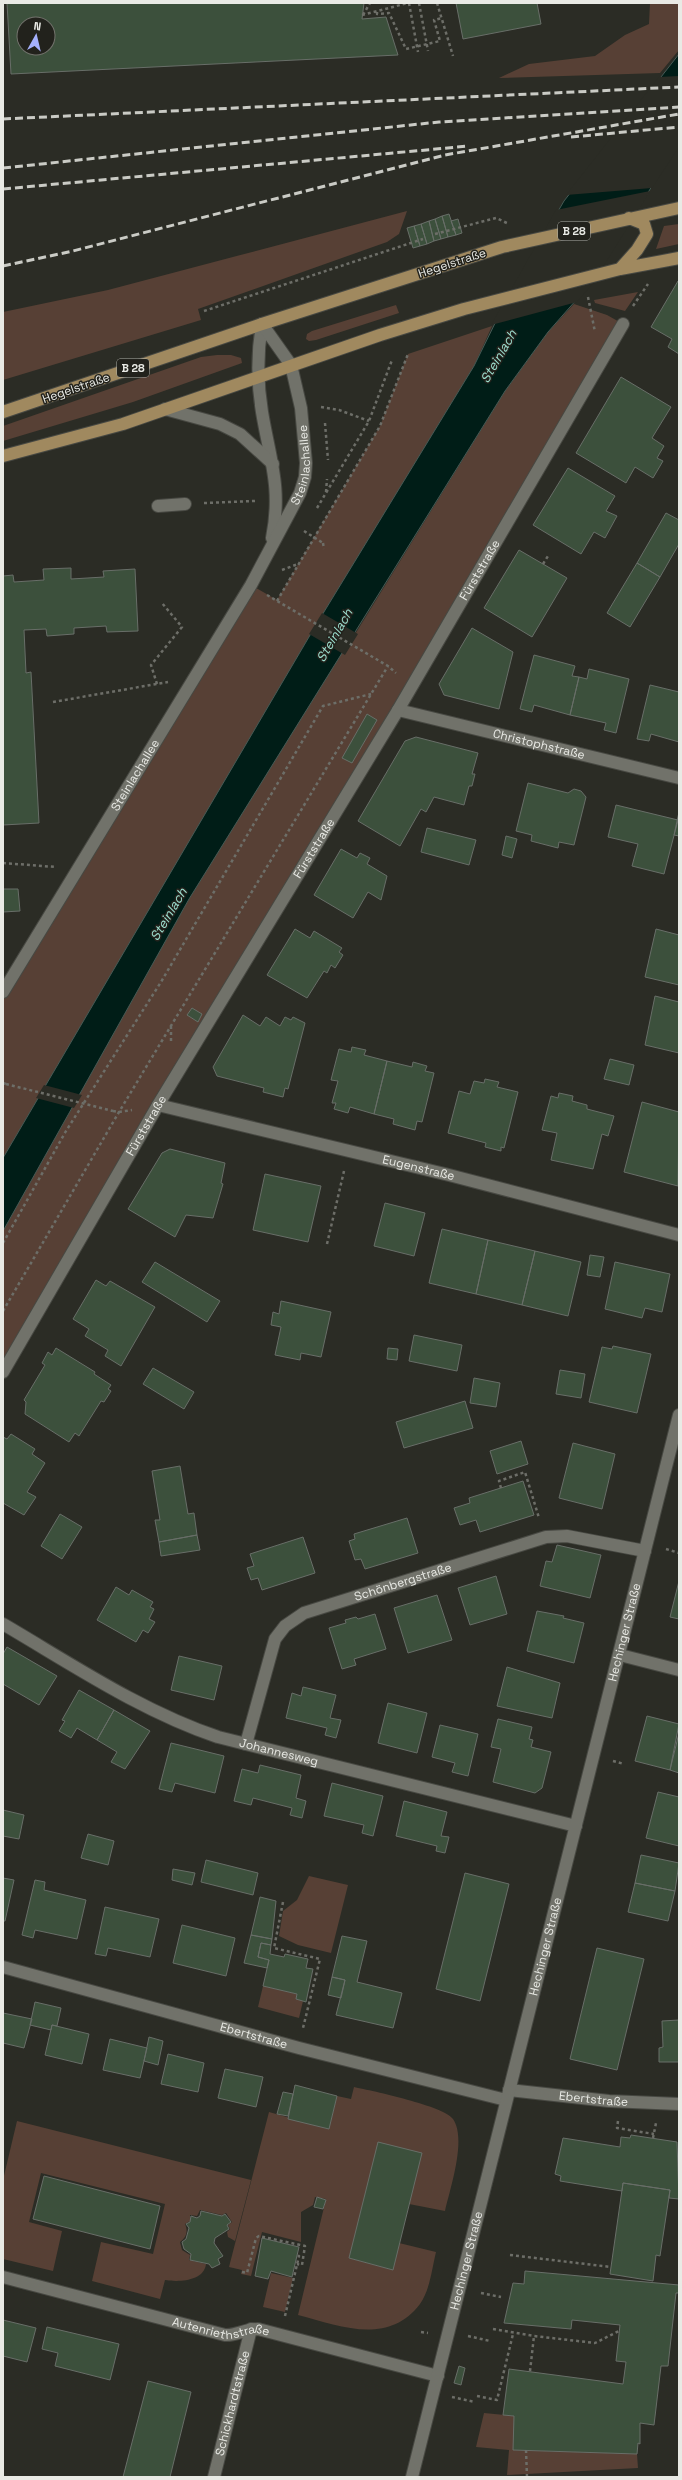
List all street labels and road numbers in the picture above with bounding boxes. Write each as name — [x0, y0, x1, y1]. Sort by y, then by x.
road number: B 28 — [558, 222, 590, 240]
street label: Hegelstraße — [416, 245, 488, 281]
road number: B 28 — [117, 359, 149, 377]
street label: Hegelstraße — [40, 369, 112, 407]
street label: Steinlachallee — [287, 424, 314, 508]
street label: Fürststraße — [456, 537, 504, 603]
street label: Christophstraße — [491, 725, 587, 763]
street label: Steinlachallee — [107, 736, 163, 814]
street label: Fürststraße — [290, 815, 338, 881]
street label: Fürststraße — [122, 1092, 170, 1159]
street label: Eugenstraße — [381, 1151, 456, 1184]
street label: Schönbergstraße — [352, 1559, 454, 1605]
street label: Hechinger Straße — [604, 1581, 644, 1683]
street label: Johannesweg — [238, 1735, 320, 1770]
street label: Hechinger Straße — [525, 1896, 565, 1997]
street label: Ebertstraße — [218, 2019, 289, 2052]
street label: Ebertstraße — [558, 2088, 628, 2110]
street label: Hechinger Straße — [446, 2210, 486, 2312]
street label: Autenriethstraße — [171, 2314, 271, 2343]
street label: Schickhardtstraße — [212, 2349, 253, 2458]

